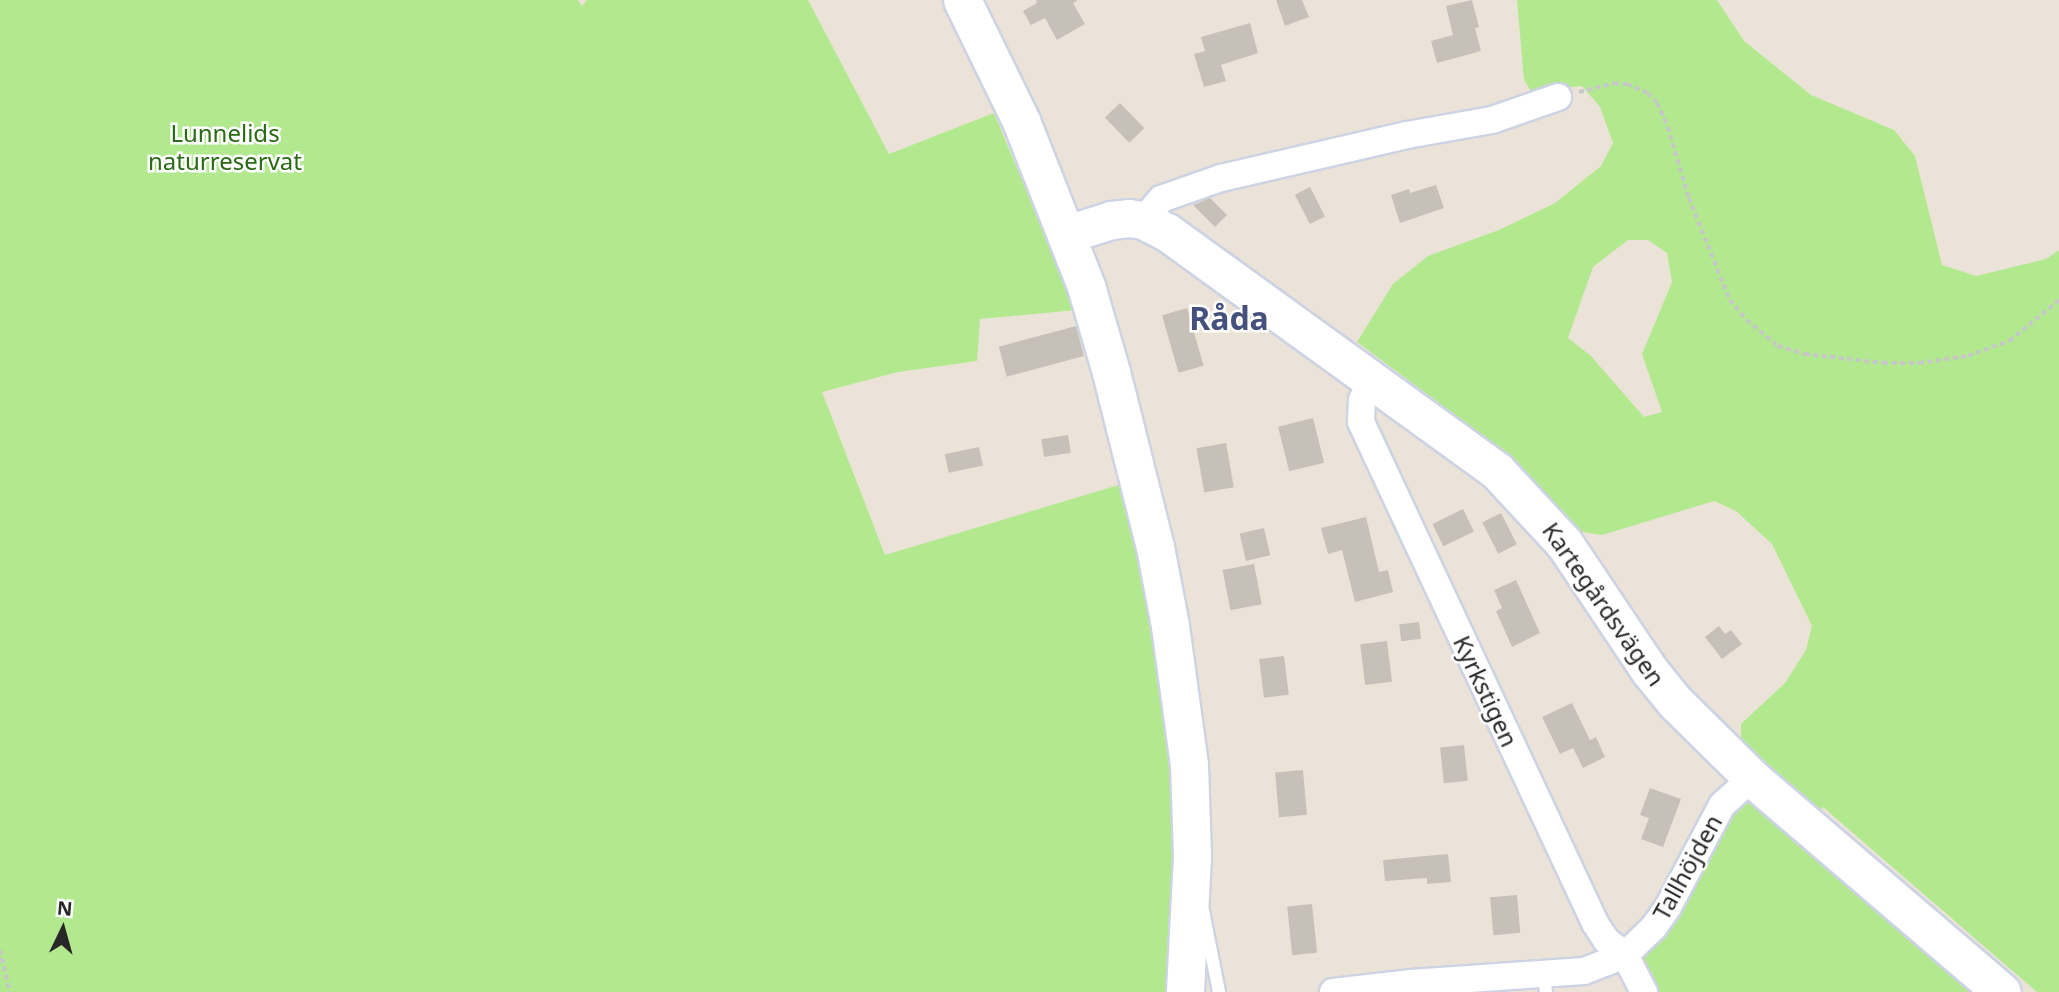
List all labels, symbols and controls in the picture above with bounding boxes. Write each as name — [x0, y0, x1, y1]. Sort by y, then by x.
park label: Lunnelids naturreservat — [148, 119, 302, 175]
district label: Råda — [1189, 299, 1269, 337]
street label: Kartegårdsvägen — [1537, 517, 1671, 691]
street label: Kyrkstigen — [1448, 631, 1524, 751]
street label: Tallhöjden — [1646, 809, 1728, 925]
north arrow — [28, 894, 98, 964]
text: N — [56, 894, 74, 922]

